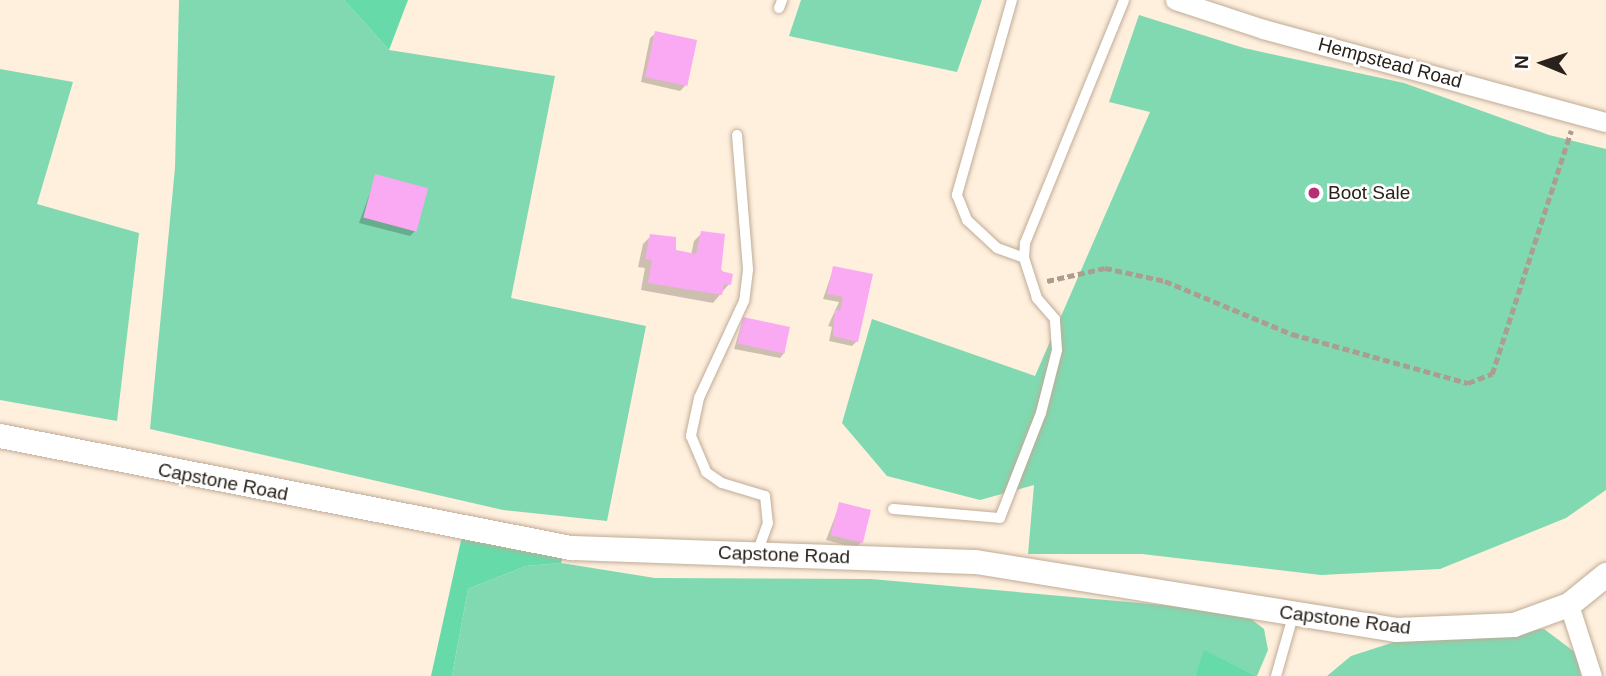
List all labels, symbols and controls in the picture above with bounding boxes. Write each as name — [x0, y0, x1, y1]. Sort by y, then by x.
north arrow — [1508, 28, 1578, 98]
street label: Hempstead Road — [1316, 33, 1464, 93]
text: N — [1511, 55, 1532, 69]
place label: Boot Sale — [1328, 182, 1410, 204]
marker: Boot Sale — [1306, 185, 1322, 201]
street label: Capstone Road — [156, 458, 290, 506]
street label: Capstone Road — [718, 541, 850, 569]
street label: Capstone Road — [1278, 601, 1412, 639]

